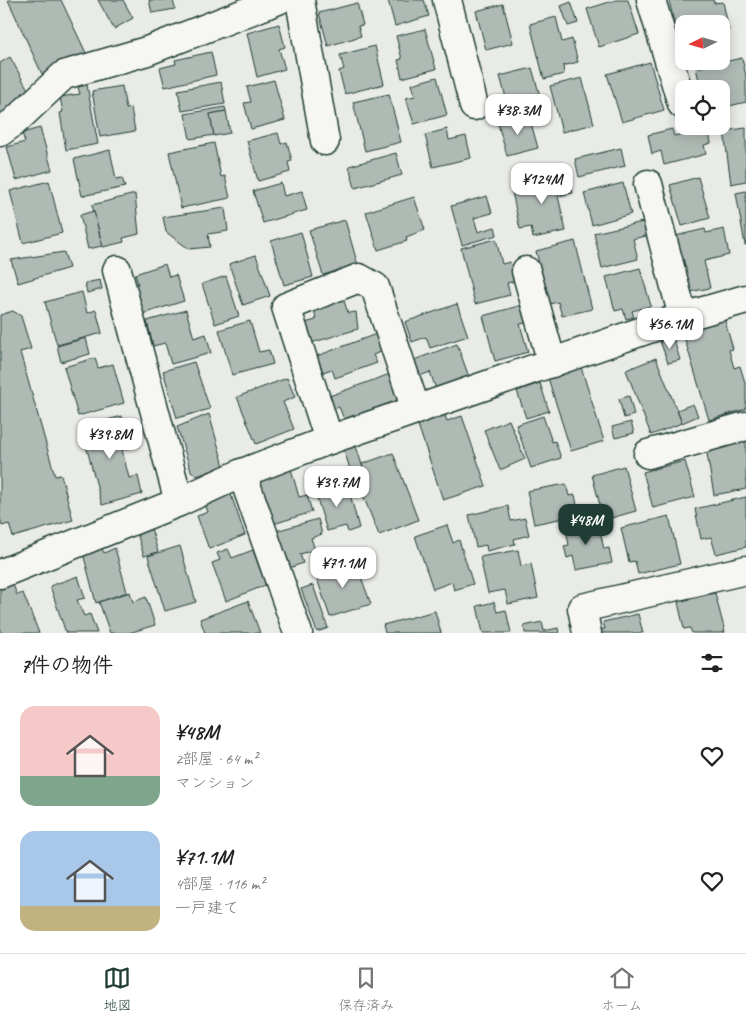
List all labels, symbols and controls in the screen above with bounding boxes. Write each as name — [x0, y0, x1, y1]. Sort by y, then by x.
north arrow — [675, 15, 730, 70]
map controls — [675, 15, 730, 135]
button: locate — [675, 80, 730, 135]
pin: ¥38.3M — [477, 94, 559, 136]
text: ¥38.3M — [496, 100, 540, 120]
pin: ¥124M — [507, 162, 577, 205]
text: ¥124M — [522, 169, 562, 189]
pin: ¥56.1M — [629, 308, 711, 350]
text: ¥56.1M — [648, 314, 692, 334]
pin: ¥39.8M — [69, 418, 151, 460]
text: ¥39.8M — [88, 424, 132, 444]
pin: ¥39.7M — [296, 466, 378, 508]
text: ¥39.7M — [315, 472, 359, 492]
pin: ¥48M — [556, 504, 616, 546]
text: ¥48M — [569, 510, 603, 530]
pin: ¥71.1M — [302, 546, 384, 589]
text: ¥71.1M — [321, 553, 365, 573]
icon: filters — [698, 649, 726, 677]
text: 7件の物件 — [20, 652, 113, 678]
text: ¥48M — [175, 719, 219, 745]
icon: home — [60, 726, 120, 786]
icon: heart — [698, 742, 726, 770]
text: 2部屋 · 64 m² — [175, 749, 257, 769]
text: マンション — [175, 773, 254, 793]
text: ¥71.1M — [175, 844, 232, 870]
icon: home — [60, 851, 120, 911]
icon: heart — [698, 867, 726, 895]
text: 4部屋 · 116 m² — [175, 874, 265, 894]
text: 一戸建て — [175, 898, 239, 918]
tab: 地図 — [103, 964, 131, 1014]
tab: 保存済み — [338, 964, 394, 1014]
tab: ホーム — [601, 964, 643, 1014]

